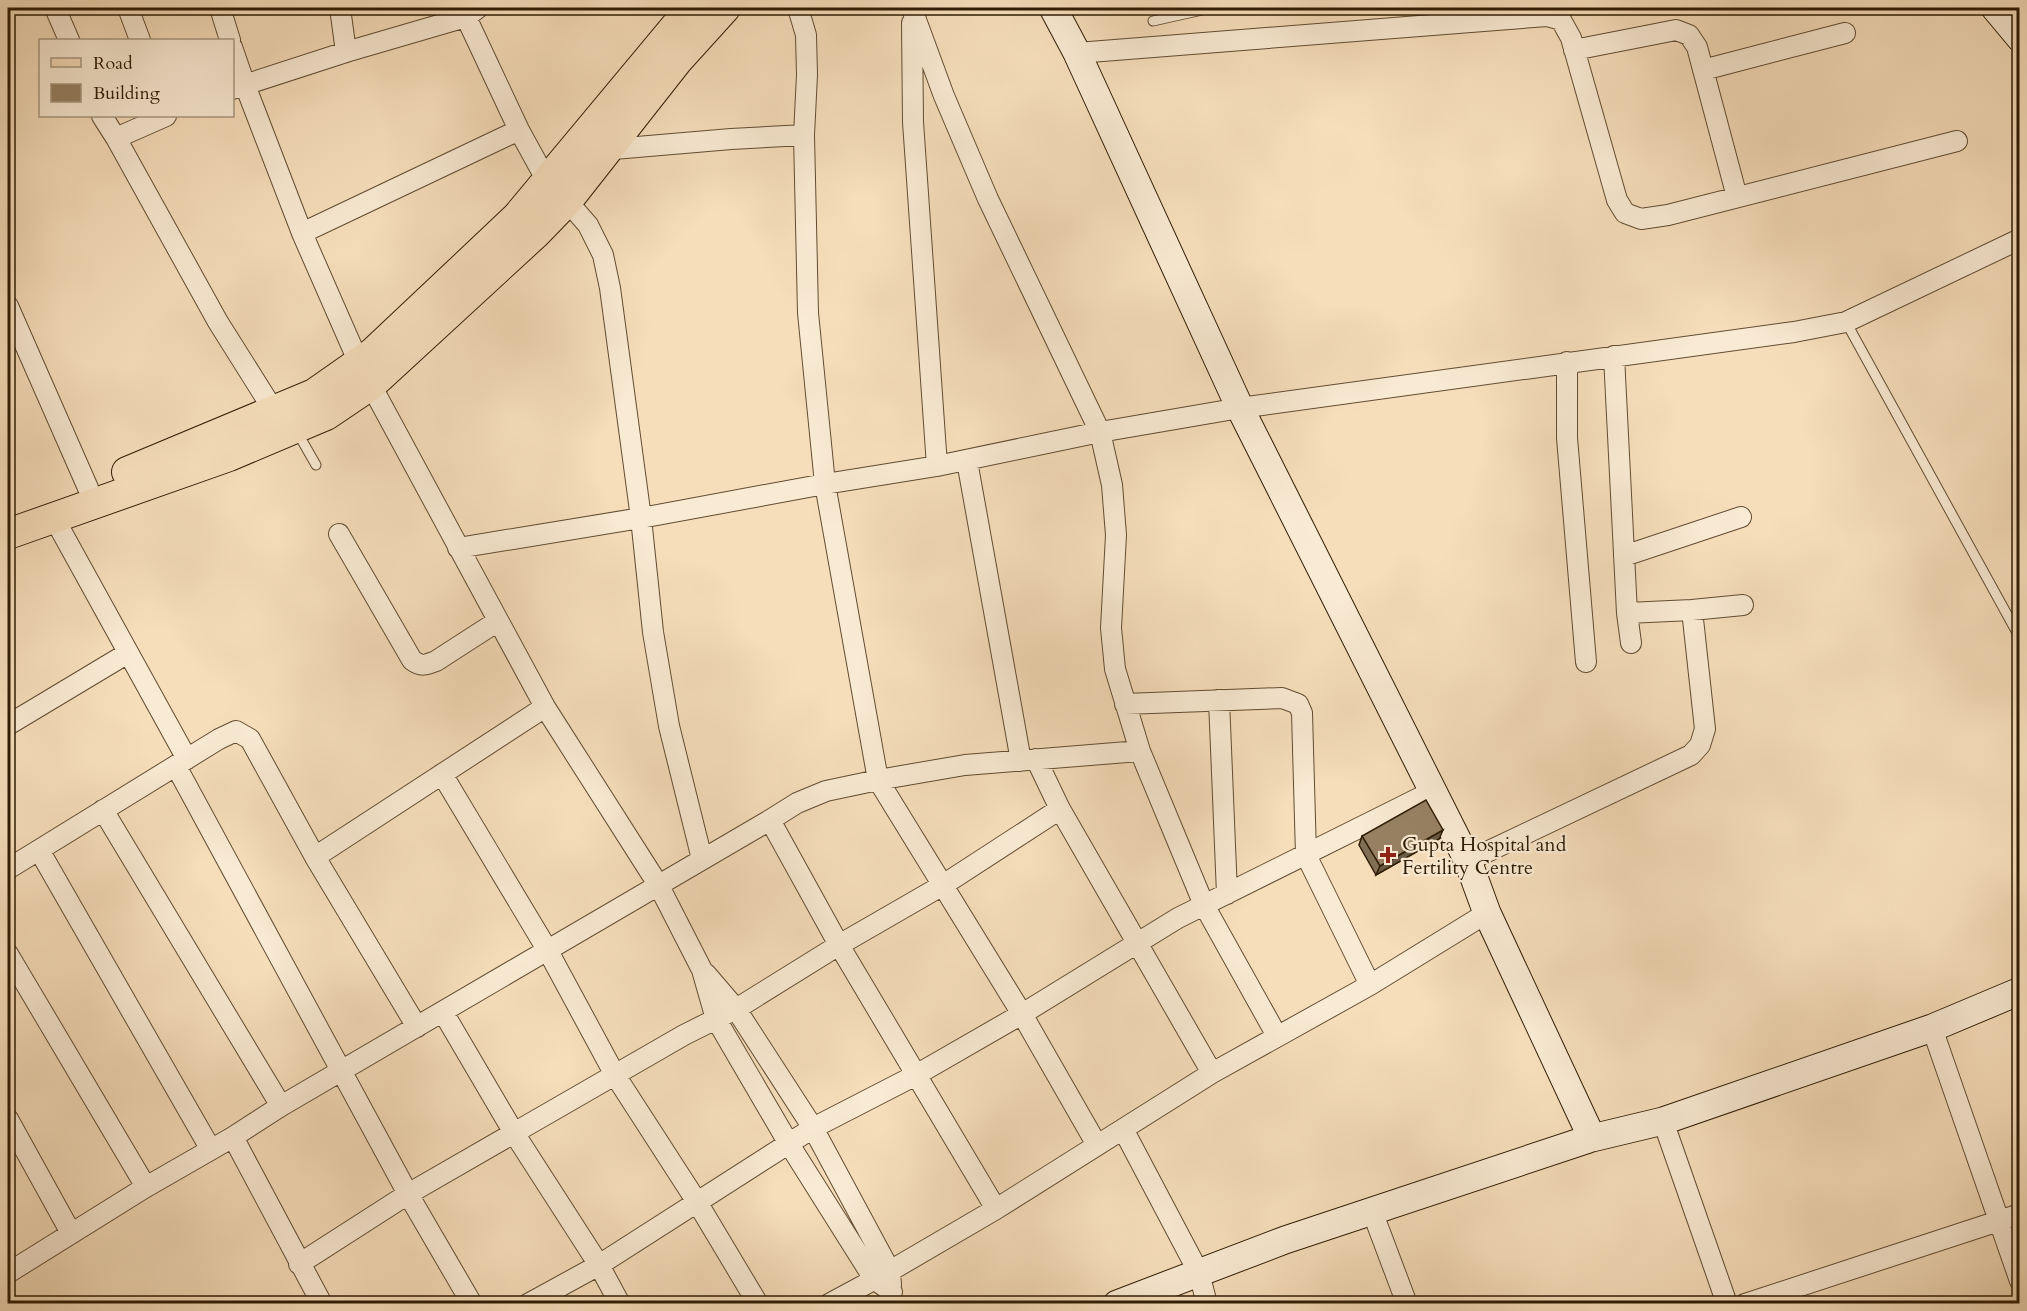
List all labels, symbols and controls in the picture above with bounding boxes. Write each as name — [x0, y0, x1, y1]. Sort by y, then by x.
legend — [39, 39, 234, 117]
text: Road — [93, 51, 133, 76]
text: Building — [93, 81, 161, 106]
place label: Gupta Hospital and Fertility Centre — [1402, 831, 1567, 881]
marker: Gupta Hospital and Fertility Centre — [1379, 846, 1397, 864]

